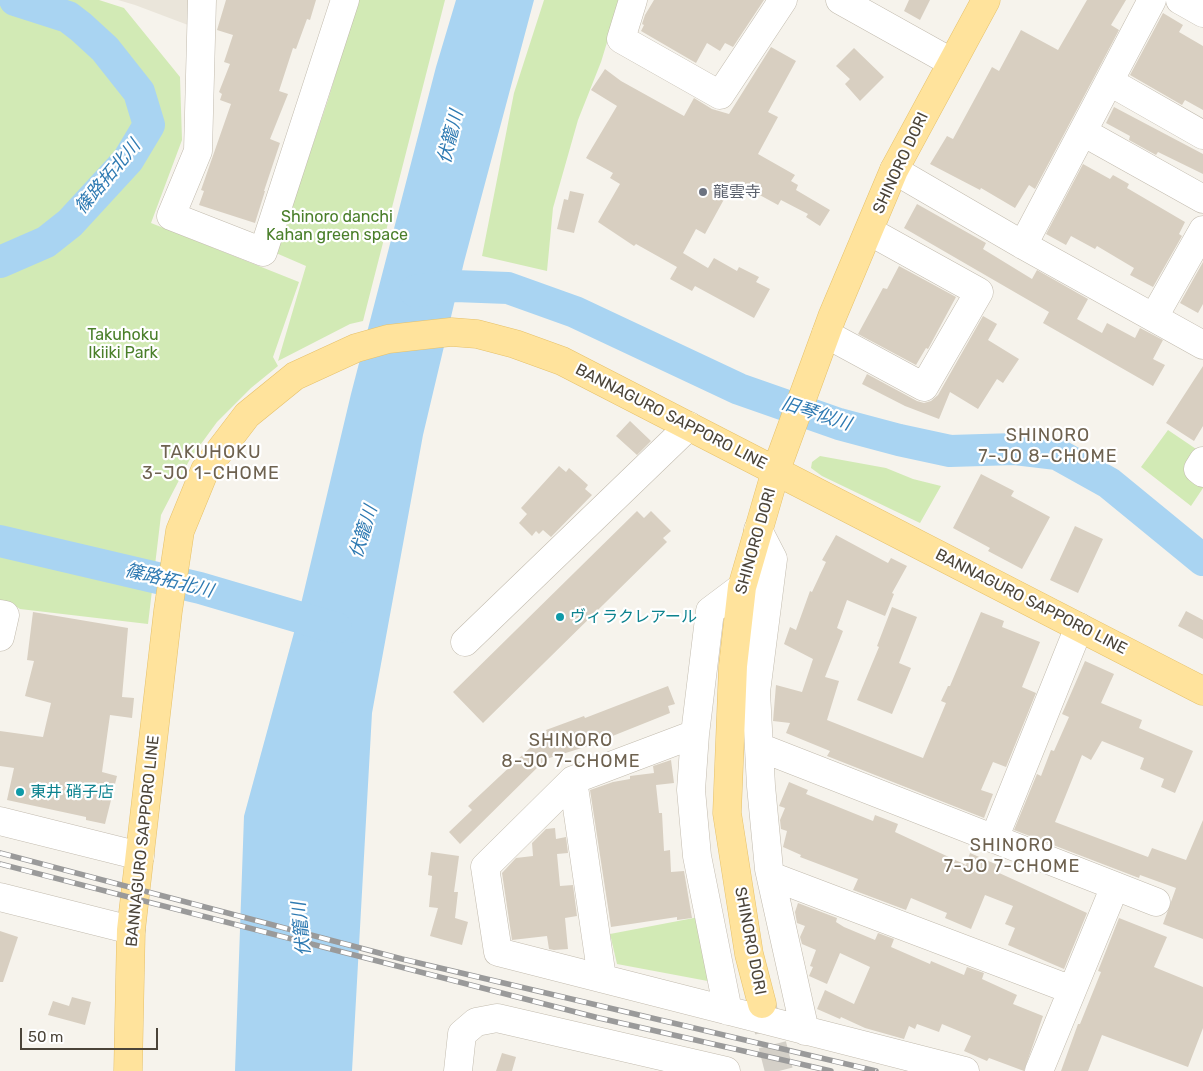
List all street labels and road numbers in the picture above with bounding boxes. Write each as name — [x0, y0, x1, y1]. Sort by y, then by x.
street label: SHINORO DORI — [869, 109, 933, 217]
street label: BANNAGURO SAPPORO LINE — [572, 360, 770, 474]
street label: SHINORO DORI — [732, 486, 780, 596]
street label: BANNAGURO SAPPORO LINE — [932, 545, 1130, 659]
street label: BANNAGURO SAPPORO LINE — [122, 734, 164, 948]
street label: SHINORO DORI — [730, 885, 770, 997]

